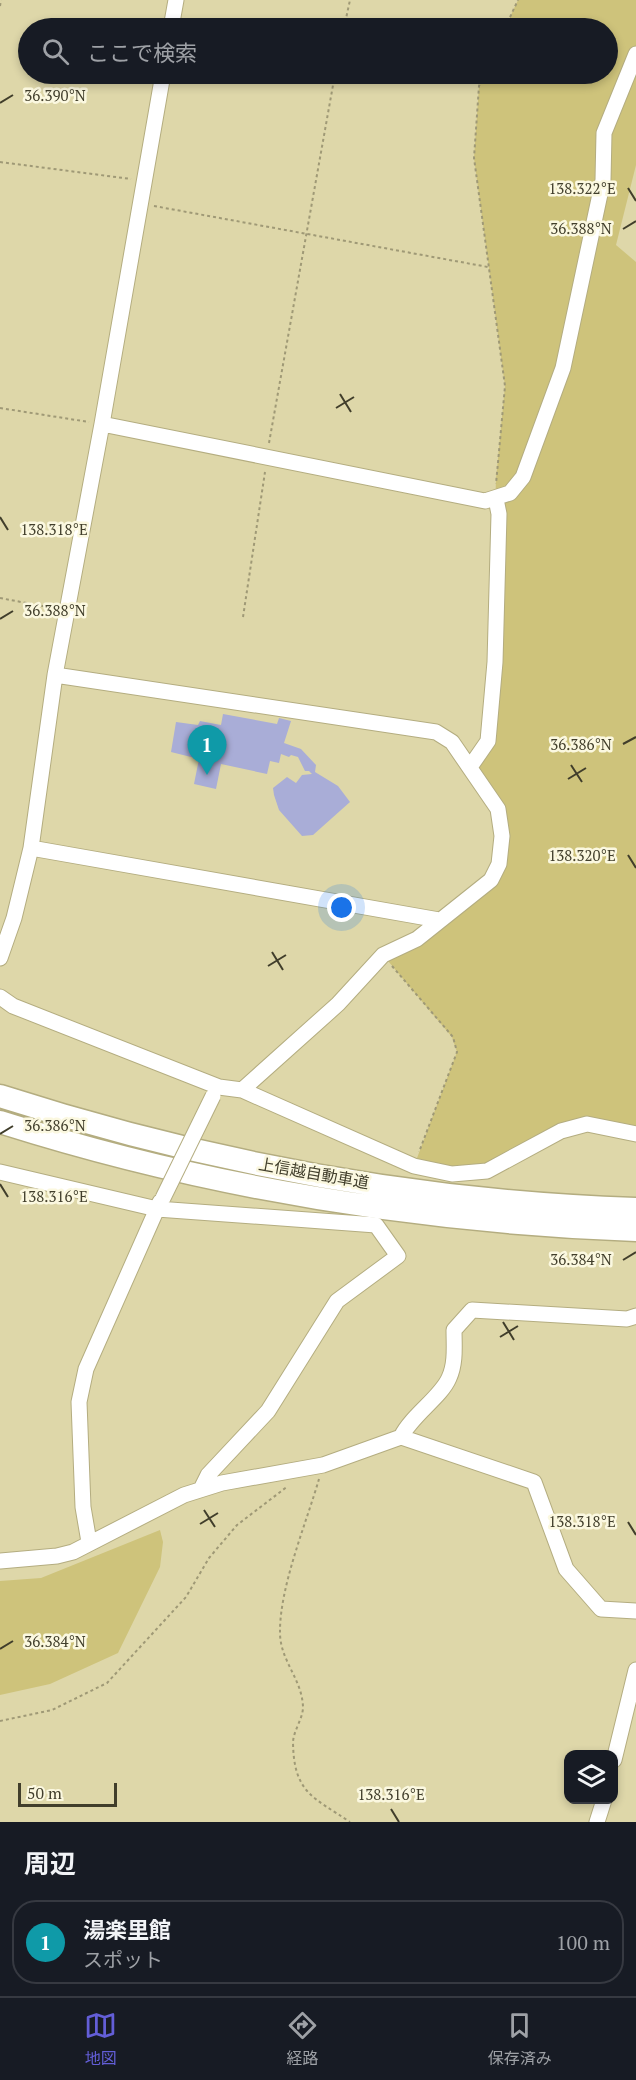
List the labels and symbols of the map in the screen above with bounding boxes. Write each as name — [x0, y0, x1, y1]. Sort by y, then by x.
text: 36.390°N — [24, 85, 86, 105]
text: 138.322°E — [548, 178, 616, 198]
text: 36.388°N — [550, 218, 612, 238]
text: 138.318°E — [20, 519, 88, 539]
text: 36.388°N — [24, 600, 86, 620]
pin: 1 — [188, 726, 226, 775]
text: 36.386°N — [550, 734, 612, 754]
text: 138.320°E — [548, 845, 616, 865]
your location — [327, 893, 356, 922]
text: 36.386°N — [24, 1115, 86, 1135]
street label: 上信越自動車道 — [257, 1152, 371, 1194]
text: 138.316°E — [20, 1186, 88, 1206]
text: 36.384°N — [550, 1249, 612, 1269]
text: 138.318°E — [548, 1511, 616, 1531]
text: 36.384°N — [24, 1631, 86, 1651]
scale bar — [18, 1780, 117, 1808]
text: 138.316°E — [357, 1784, 425, 1804]

